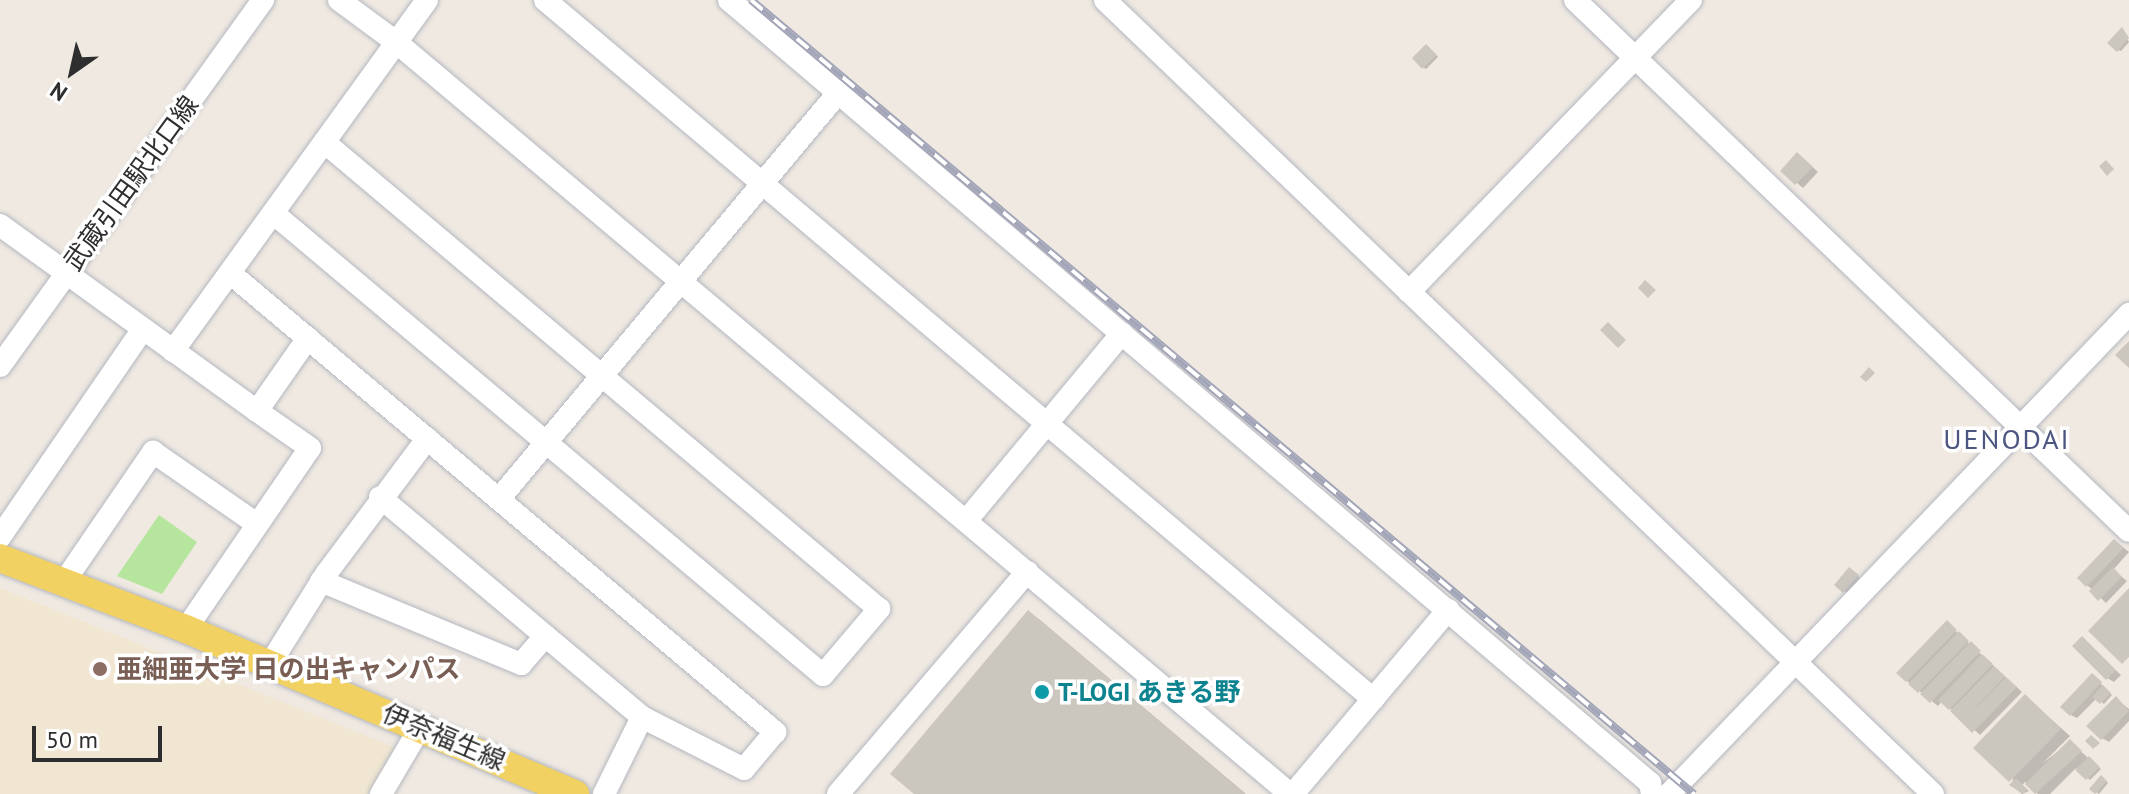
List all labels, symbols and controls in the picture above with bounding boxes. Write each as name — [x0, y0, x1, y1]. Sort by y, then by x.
north arrow — [32, 32, 112, 112]
text: N — [45, 76, 72, 108]
street label: 武蔵引田駅北口線 — [57, 90, 205, 276]
district label: UENODAI — [1943, 422, 2071, 456]
place label: 亜細亜大学 日の出キャンパス — [116, 653, 461, 685]
marker: 亜細亜大学 日の出キャンパス — [91, 660, 109, 678]
place label: T-LOGI あきる野 — [1058, 676, 1241, 708]
marker: T-LOGI あきる野 — [1033, 683, 1051, 701]
street label: 伊奈福生線 — [378, 697, 510, 777]
scale bar — [36, 710, 166, 760]
text: 50 m — [46, 724, 98, 755]

